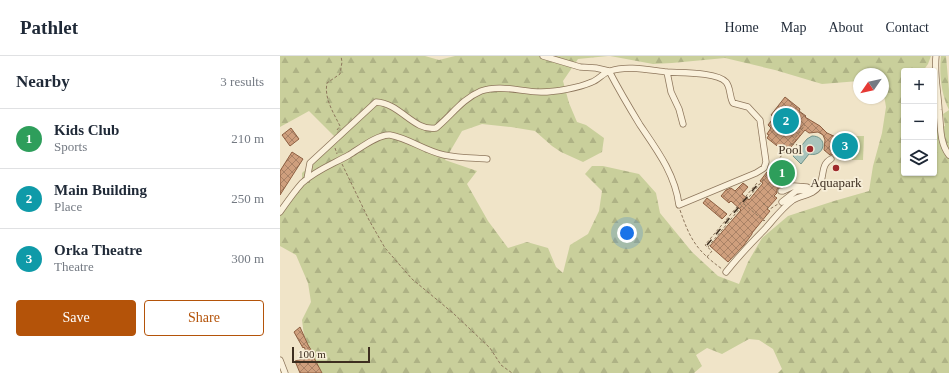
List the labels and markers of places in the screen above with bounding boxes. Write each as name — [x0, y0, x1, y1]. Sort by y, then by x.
pin: 2 — [773, 106, 799, 136]
pin: 3 — [832, 131, 858, 161]
place label: Pool — [778, 142, 802, 157]
marker: Pool — [805, 144, 815, 154]
pin: 1 — [769, 158, 795, 188]
marker: Aquapark — [831, 163, 841, 173]
place label: Aquapark — [810, 175, 862, 190]

